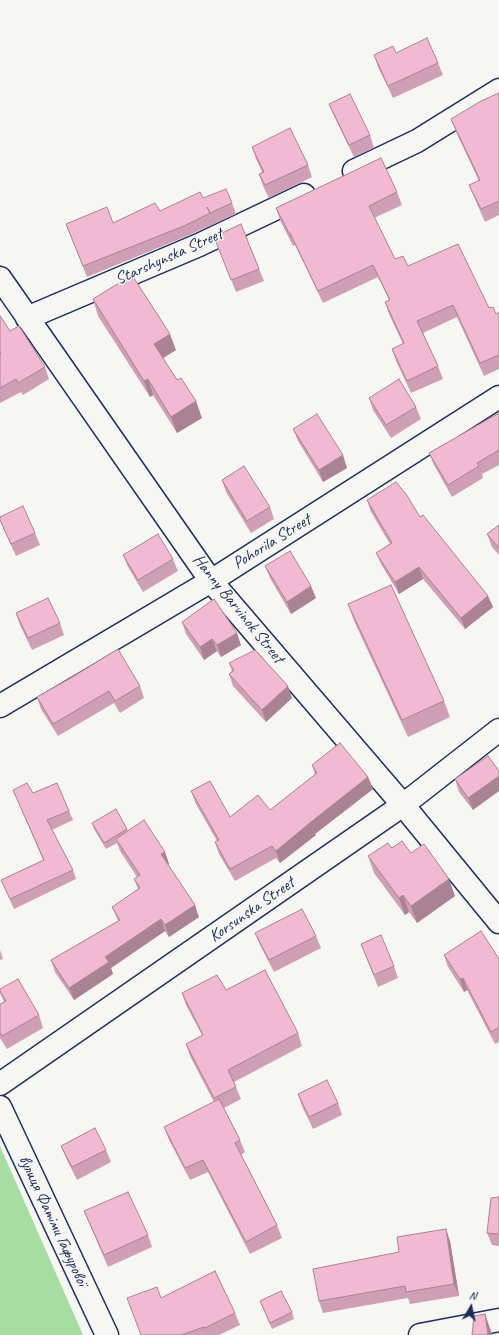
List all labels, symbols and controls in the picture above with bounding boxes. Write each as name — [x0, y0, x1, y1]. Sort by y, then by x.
street label: Starshynska Street — [112, 224, 226, 290]
street label: Pohorila Street — [229, 510, 315, 574]
street label: Hanny Barvinok Street — [188, 550, 288, 668]
street label: Korsunska Street — [205, 873, 299, 947]
street label: вулиця Фатіми Гафурової — [14, 1152, 92, 1290]
north arrow — [451, 1287, 491, 1327]
text: N — [468, 1288, 477, 1303]

